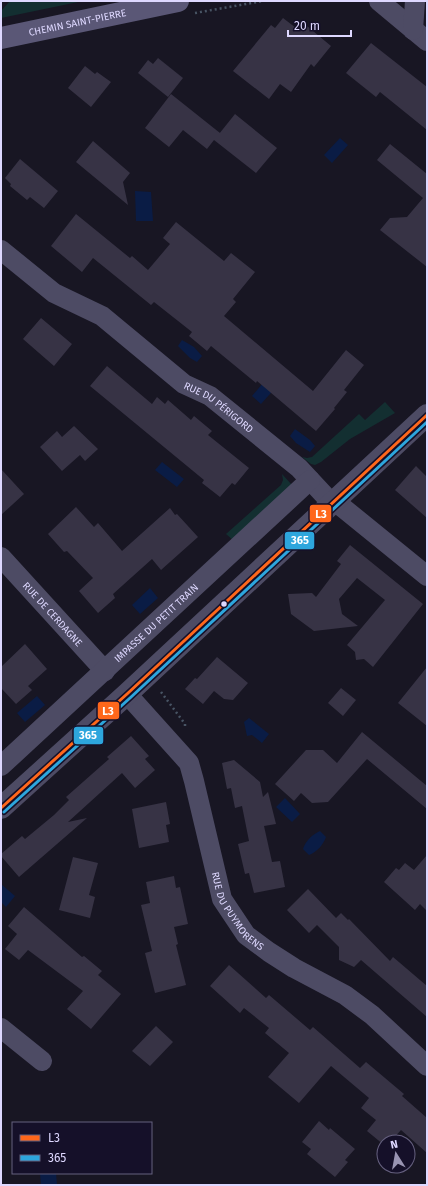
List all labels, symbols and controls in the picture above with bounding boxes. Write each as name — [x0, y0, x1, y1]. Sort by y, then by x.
street label: CHEMIN SAINT-PIERRE — [28, 7, 127, 39]
scale bar — [288, 12, 351, 38]
text: 20 m — [294, 19, 320, 33]
street label: RUE DU PÉRIGORD — [182, 380, 256, 436]
line badge: L3 — [309, 504, 332, 523]
text: L3 — [315, 508, 327, 521]
line badge: 365 — [284, 531, 315, 550]
text: 365 — [290, 534, 309, 547]
street label: RUE DE CERDAGNE — [20, 580, 84, 649]
street label: IMPASSE DU PETIT TRAIN — [112, 582, 201, 665]
unlabelled marker — [219, 599, 229, 609]
line badge: L3 — [97, 701, 120, 720]
text: L3 — [102, 705, 114, 718]
line badge: 365 — [73, 726, 104, 745]
text: 365 — [78, 729, 97, 742]
street label: RUE DU PUYMORENS — [209, 871, 266, 954]
legend — [12, 1122, 152, 1174]
text: L3 — [48, 1131, 60, 1145]
north arrow — [376, 1134, 416, 1174]
text: N — [389, 1138, 399, 1152]
text: 365 — [48, 1151, 66, 1165]

